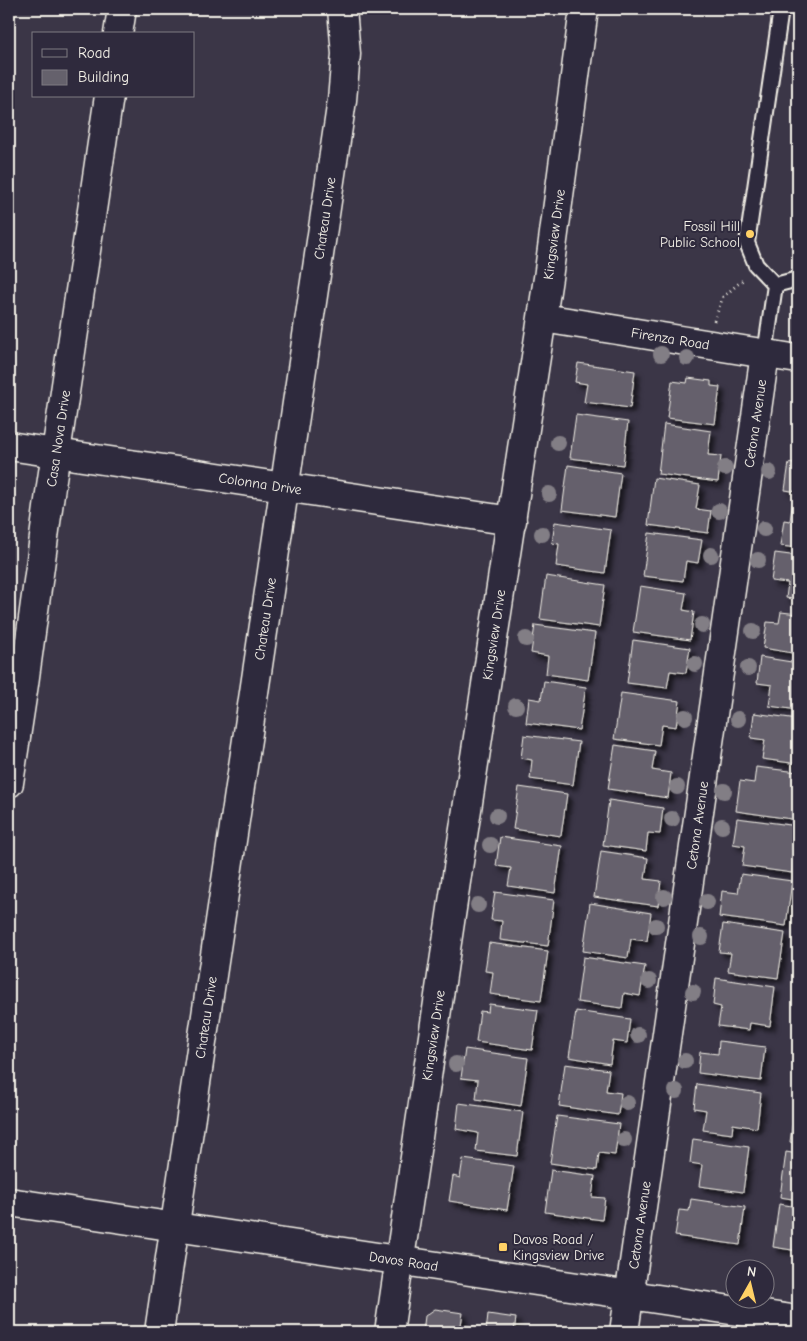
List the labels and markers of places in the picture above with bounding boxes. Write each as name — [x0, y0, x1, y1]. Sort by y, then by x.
place label: Fossil Hill Public School — [660, 218, 740, 251]
marker: Fossil Hill Public School — [744, 228, 756, 240]
place label: Davos Road / Kingsview Drive — [513, 1231, 604, 1264]
marker: Davos Road / Kingsview Drive — [497, 1241, 509, 1253]

